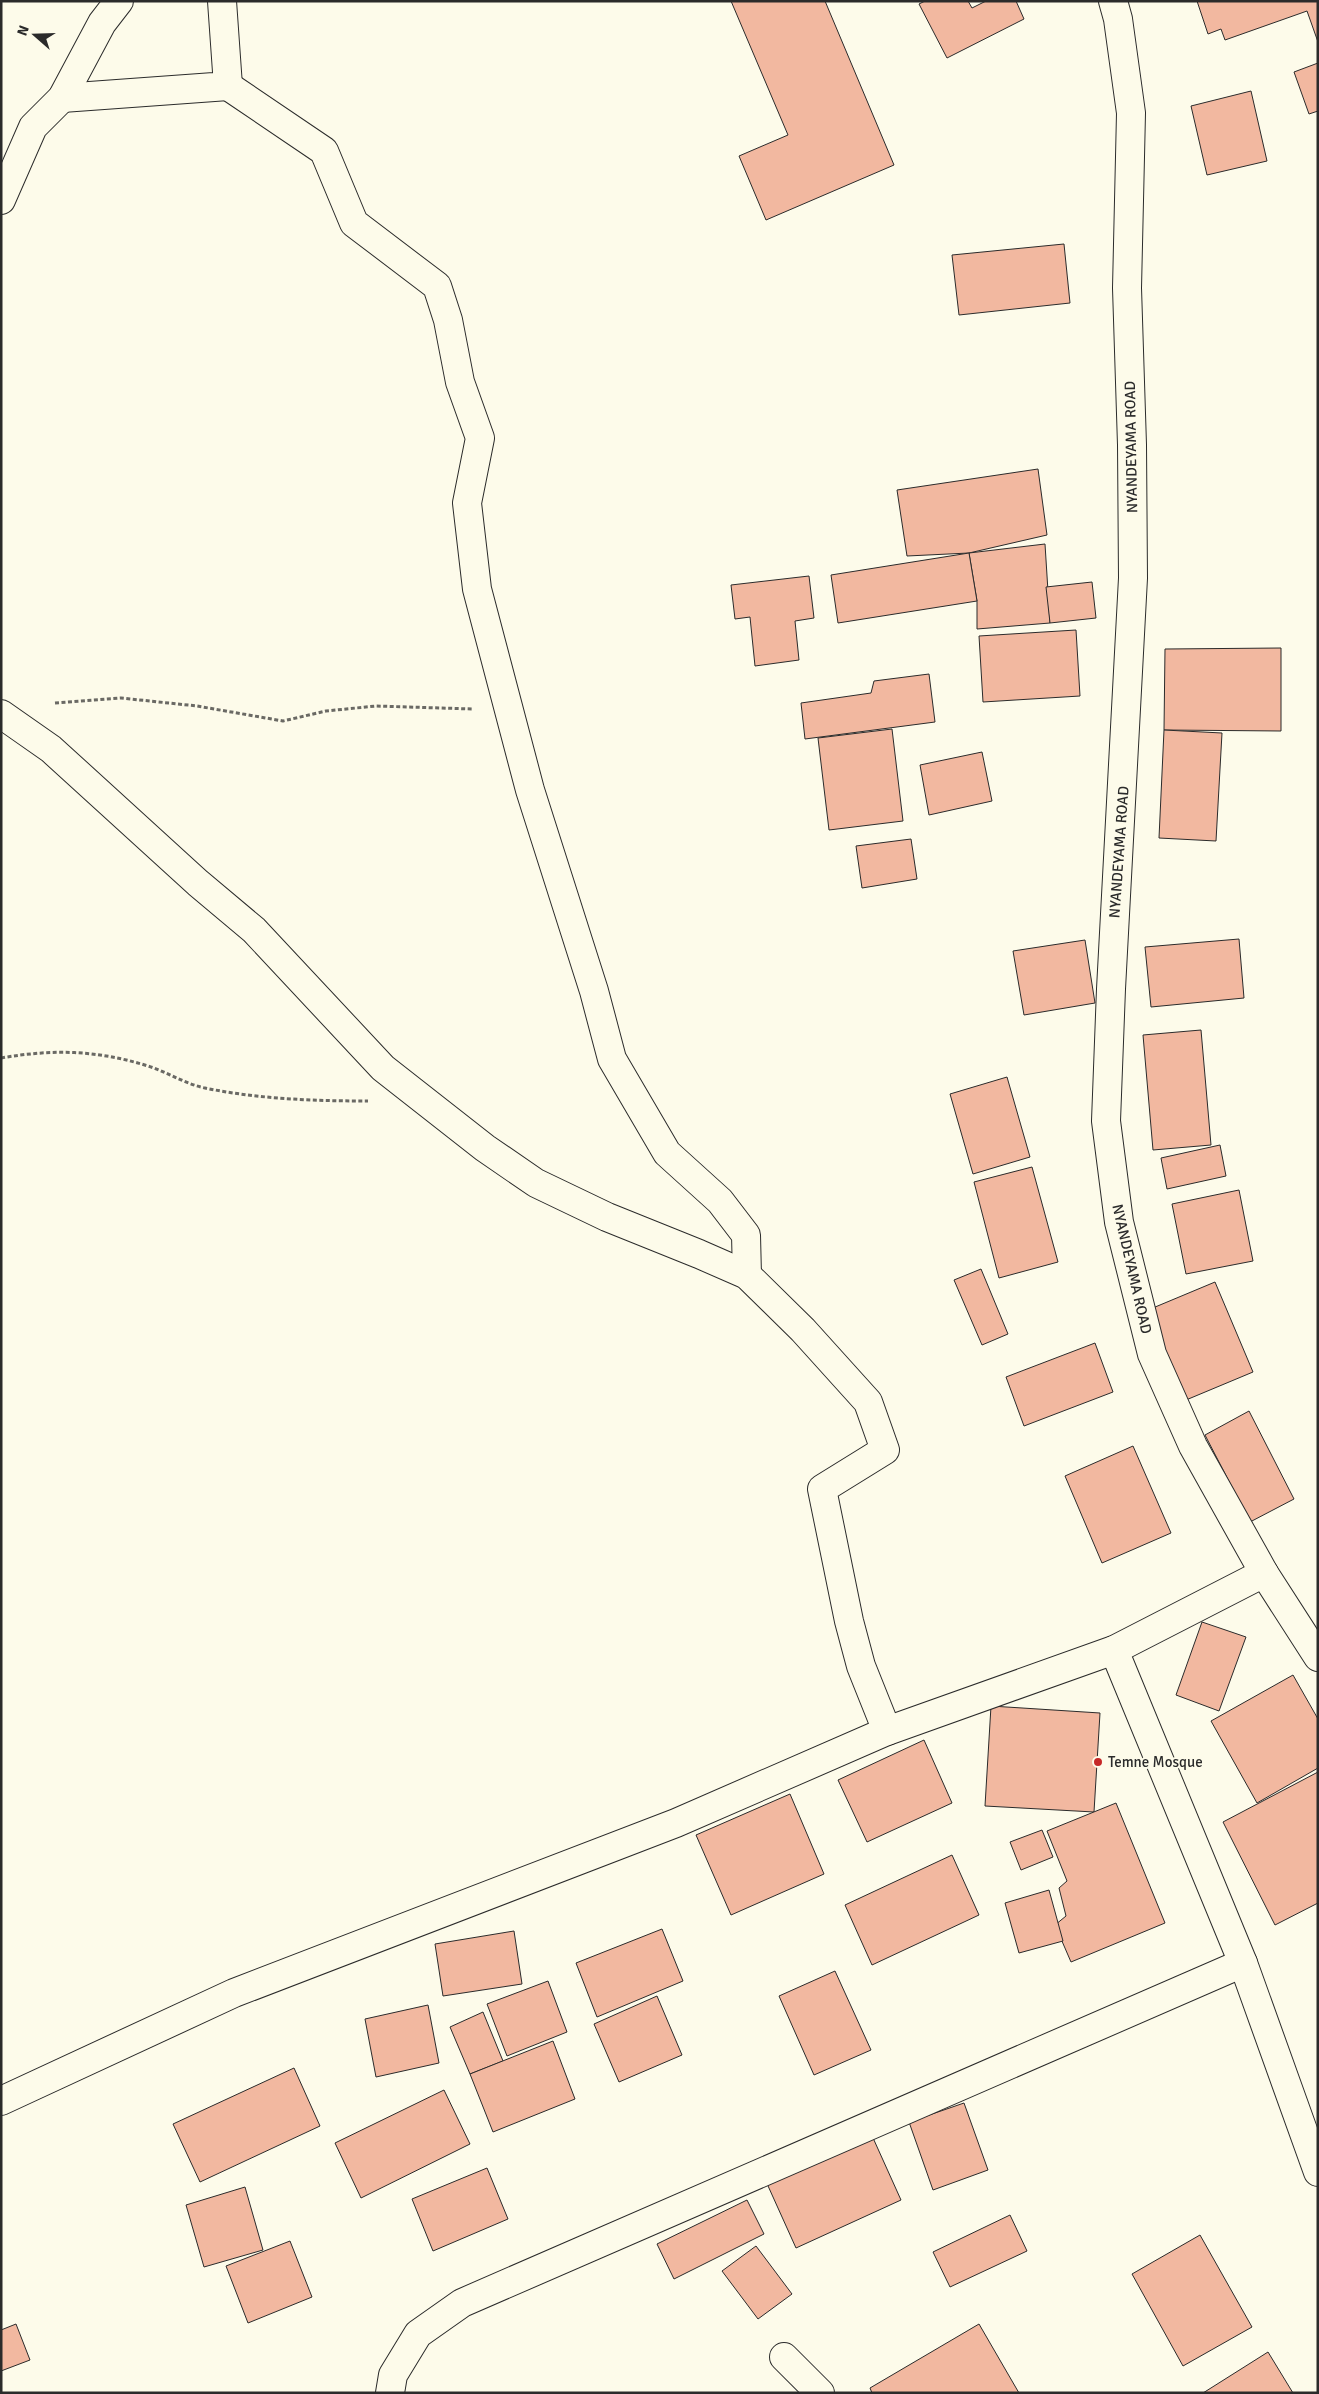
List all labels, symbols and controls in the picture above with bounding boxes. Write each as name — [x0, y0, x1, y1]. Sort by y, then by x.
north arrow — [10, 10, 60, 60]
text: N — [14, 23, 33, 38]
street label: NYANDEYAMA ROAD — [1121, 381, 1141, 513]
street label: NYANDEYAMA ROAD — [1105, 785, 1133, 919]
street label: NYANDEYAMA ROAD — [1108, 1202, 1156, 1336]
place label: Temne Mosque — [1108, 1753, 1203, 1771]
marker: Temne Mosque — [1092, 1756, 1104, 1768]

